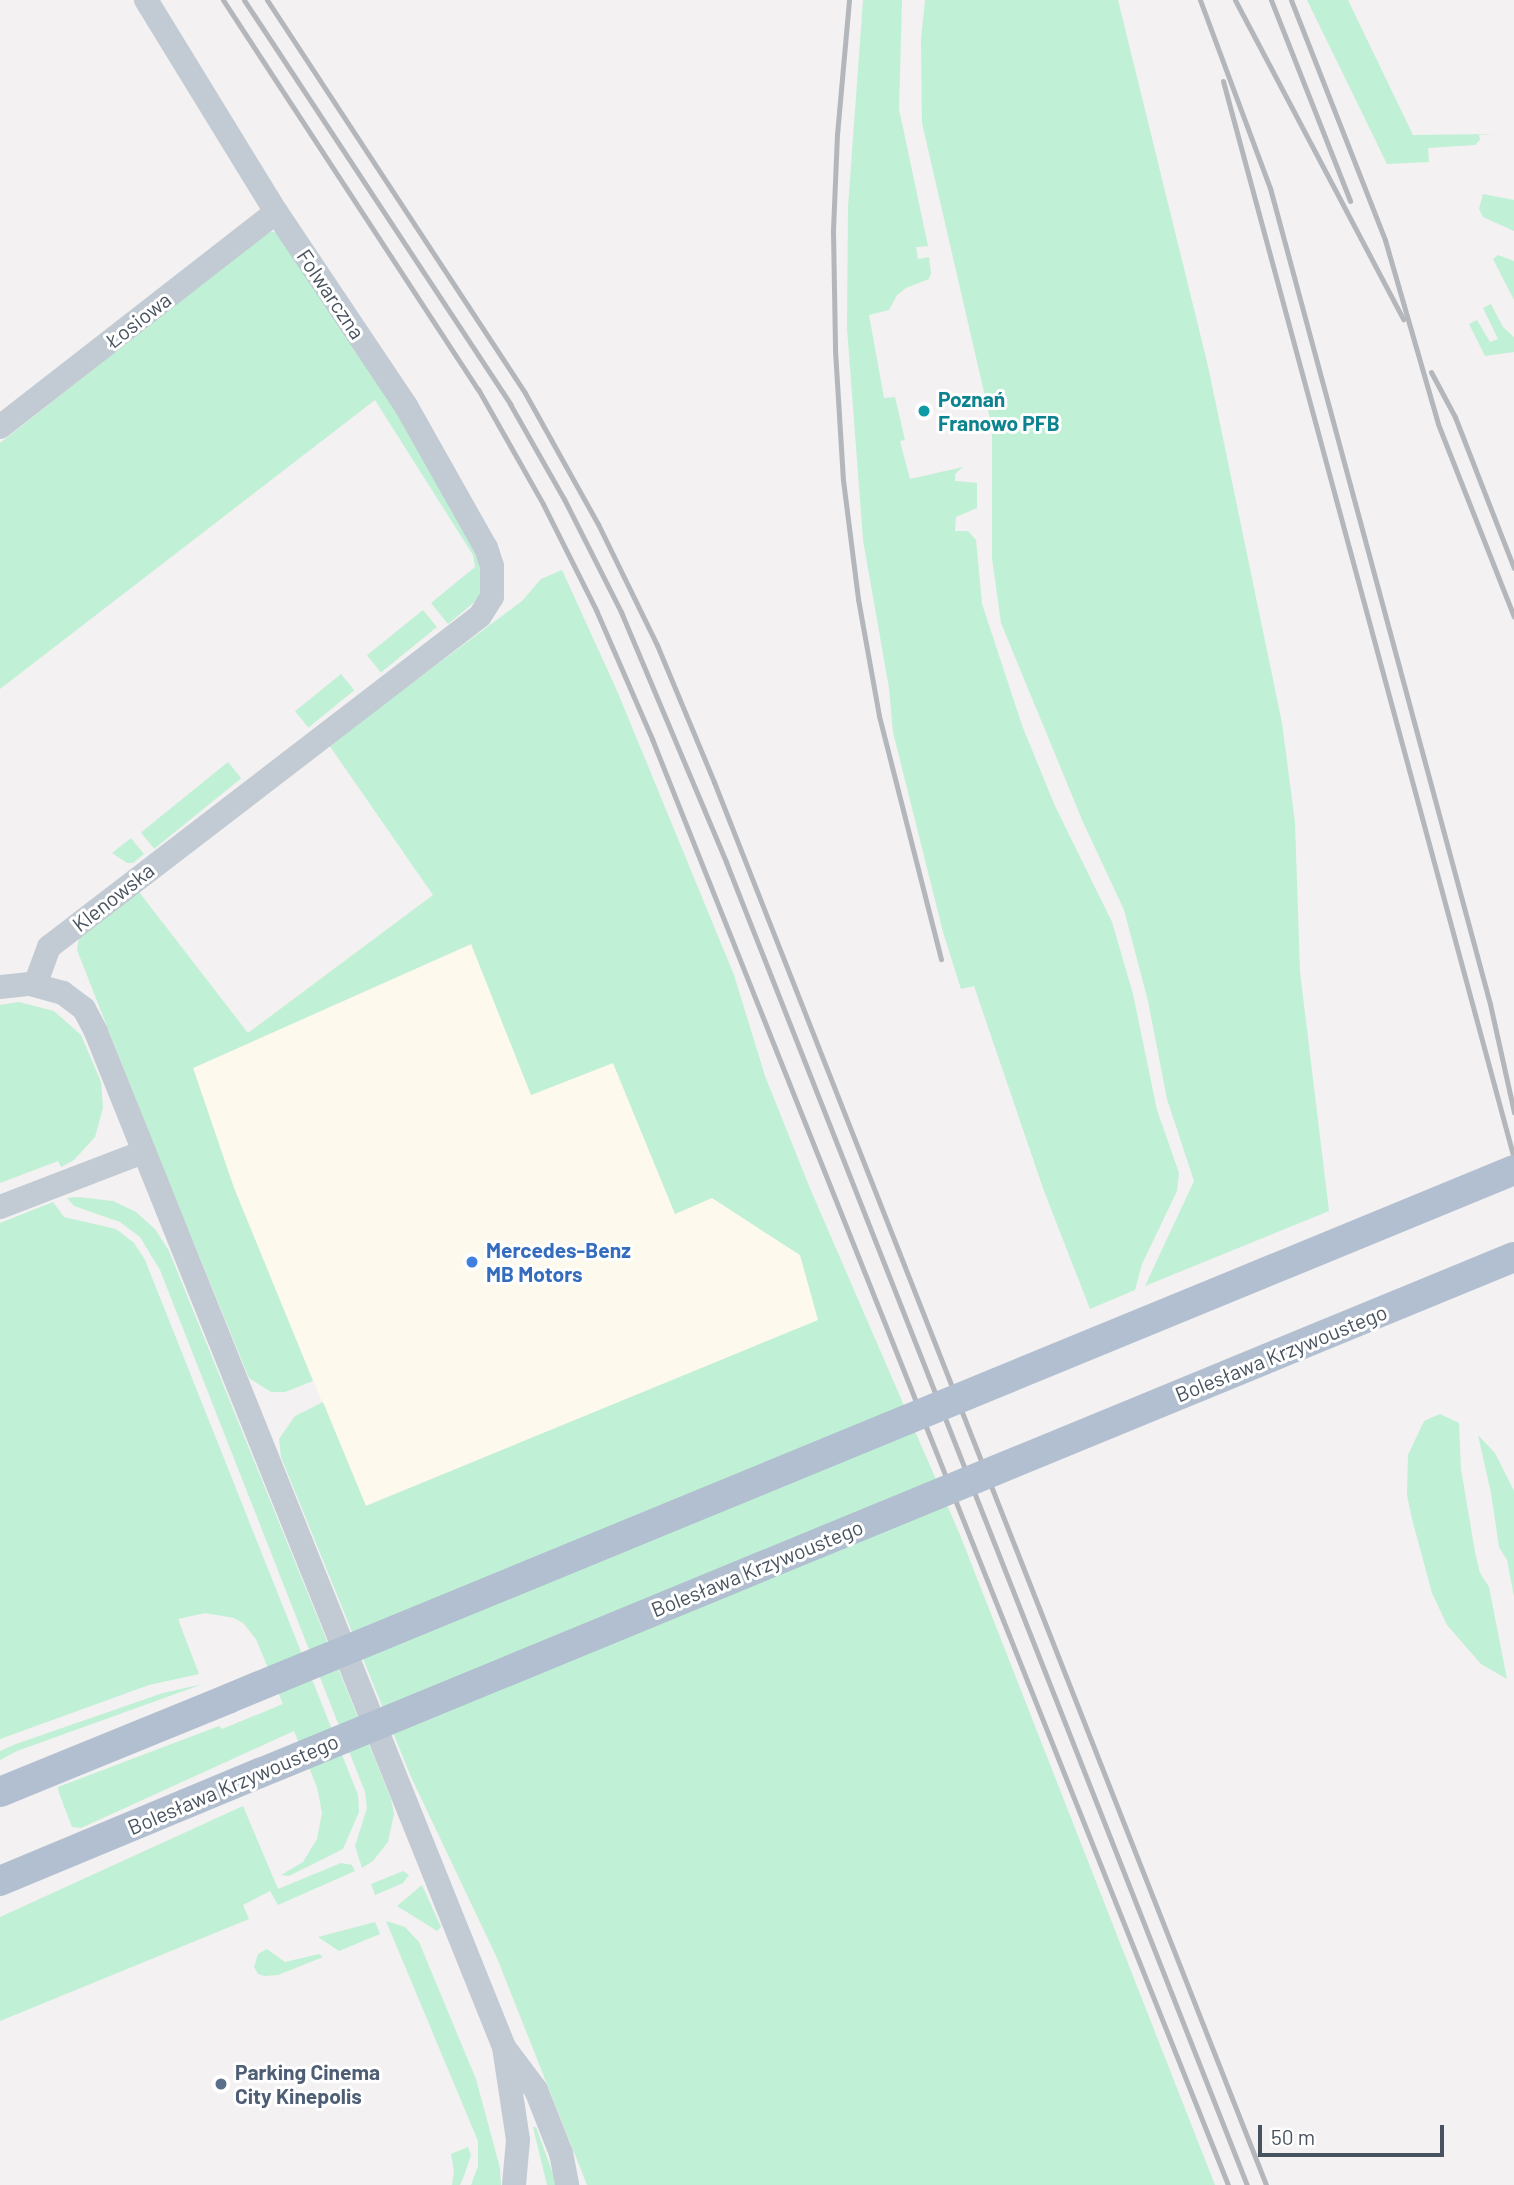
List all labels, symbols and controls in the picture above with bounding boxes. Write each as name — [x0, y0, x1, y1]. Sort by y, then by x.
street label: Folwarczna — [292, 244, 370, 344]
street label: Łosiowa — [100, 287, 176, 353]
place label: Poznań Franowo PFB — [938, 386, 1060, 436]
marker: Poznań Franowo PFB — [916, 403, 932, 419]
street label: Klenowska — [67, 857, 159, 937]
place label: Mercedes-Benz MB Motors — [486, 1237, 631, 1287]
marker: Mercedes-Benz MB Motors — [464, 1254, 480, 1270]
street label: Bolesława Krzywoustego — [1171, 1299, 1391, 1407]
street label: Bolesława Krzywoustego — [647, 1514, 867, 1622]
street label: Bolesława Krzywoustego — [124, 1728, 342, 1840]
place label: Parking Cinema City Kinepolis — [235, 2059, 380, 2109]
marker: Parking Cinema City Kinepolis — [213, 2076, 229, 2092]
scale bar — [1262, 2112, 1448, 2156]
text: 50 m — [1271, 2124, 1315, 2149]

